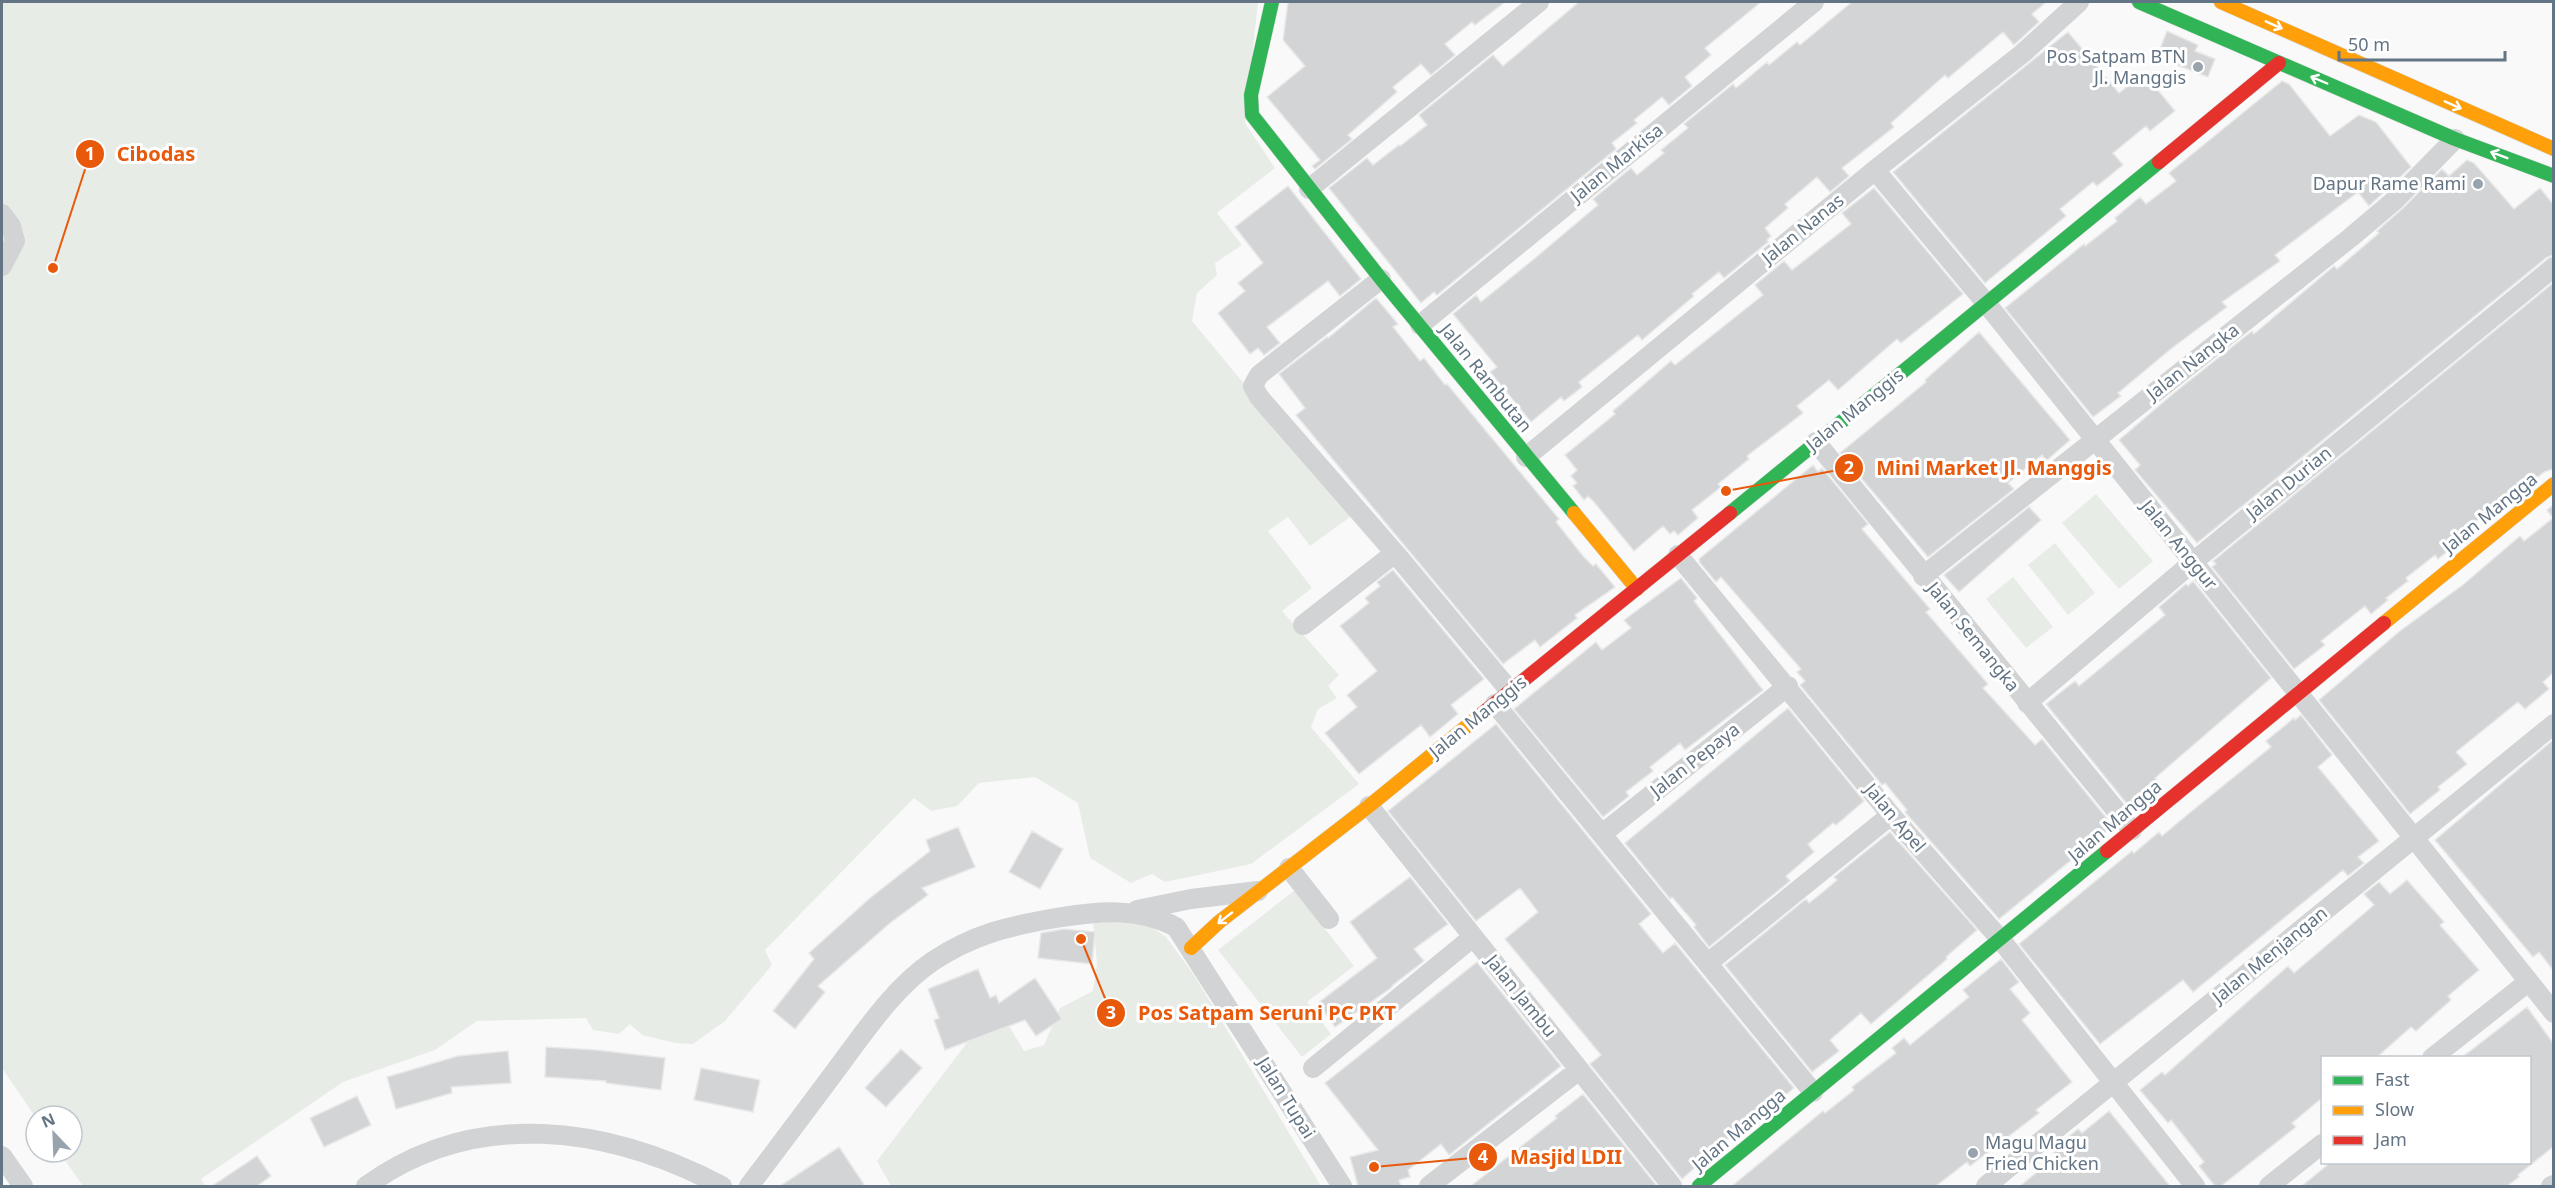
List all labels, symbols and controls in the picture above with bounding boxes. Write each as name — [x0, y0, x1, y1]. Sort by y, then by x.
one-way arrow — [2265, 20, 2283, 32]
scale bar — [2339, 24, 2506, 62]
text: 50 m — [2348, 32, 2390, 56]
place label: Pos Satpam BTN Jl. Manggis — [2046, 44, 2186, 89]
marker: Pos Satpam BTN Jl. Manggis — [2191, 60, 2205, 74]
one-way arrow — [2310, 74, 2329, 85]
one-way arrow — [2443, 99, 2461, 111]
street label: Jalan Markisa — [1564, 118, 1668, 208]
callout: Cibodas — [75, 135, 207, 173]
text: Cibodas — [117, 140, 195, 167]
text: 1 — [85, 141, 95, 165]
one-way arrow — [2490, 149, 2509, 160]
place label: Dapur Rame Rami — [2313, 171, 2466, 195]
marker: Dapur Rame Rami — [2471, 177, 2485, 191]
street label: Jalan Nanas — [1755, 188, 1848, 270]
street label: Jalan Rambutan — [1434, 316, 1538, 437]
street label: Jalan Nangka — [2140, 318, 2244, 406]
street label: Jalan Manggis — [1799, 363, 1908, 457]
street label: Jalan Durian — [2239, 440, 2336, 525]
callout: Mini Market Jl. Manggis — [1834, 449, 2124, 487]
text: Mini Market Jl. Manggis — [1876, 454, 2112, 481]
text: 2 — [1844, 455, 1854, 479]
street label: Jalan Mangga — [2435, 467, 2542, 559]
street label: Jalan Anggur — [2135, 493, 2224, 595]
street label: Jalan Semangka — [1921, 575, 2025, 696]
street label: Jalan Manggis — [1422, 670, 1531, 764]
street label: Jalan Pepaya — [1643, 717, 1744, 803]
street label: Jalan Mangga — [2061, 774, 2166, 868]
street label: Jalan Apel — [1859, 776, 1932, 857]
street label: Jalan Menjangan — [2205, 900, 2332, 1009]
one-way arrow — [1217, 912, 1233, 924]
street label: Jalan Jambu — [1480, 948, 1562, 1042]
callout: Pos Satpam Seruni PC PKT — [1096, 994, 1408, 1032]
text: Pos Satpam Seruni PC PKT — [1138, 999, 1396, 1026]
text: 3 — [1106, 1000, 1116, 1024]
street label: Jalan Tupai — [1251, 1051, 1321, 1143]
legend — [2321, 1056, 2531, 1164]
text: Fast — [2375, 1067, 2410, 1091]
street label: Jalan Mangga — [1685, 1083, 1790, 1177]
text: Slow — [2375, 1097, 2414, 1121]
north arrow — [24, 1104, 84, 1164]
text: N — [38, 1108, 58, 1133]
text: Jam — [2373, 1127, 2407, 1151]
place label: Magu Magu Fried Chicken — [1985, 1130, 2099, 1175]
callout: Masjid LDII — [1468, 1138, 1634, 1176]
text: Masjid LDII — [1510, 1143, 1622, 1170]
text: 4 — [1478, 1144, 1488, 1168]
marker: Magu Magu Fried Chicken — [1966, 1146, 1980, 1160]

